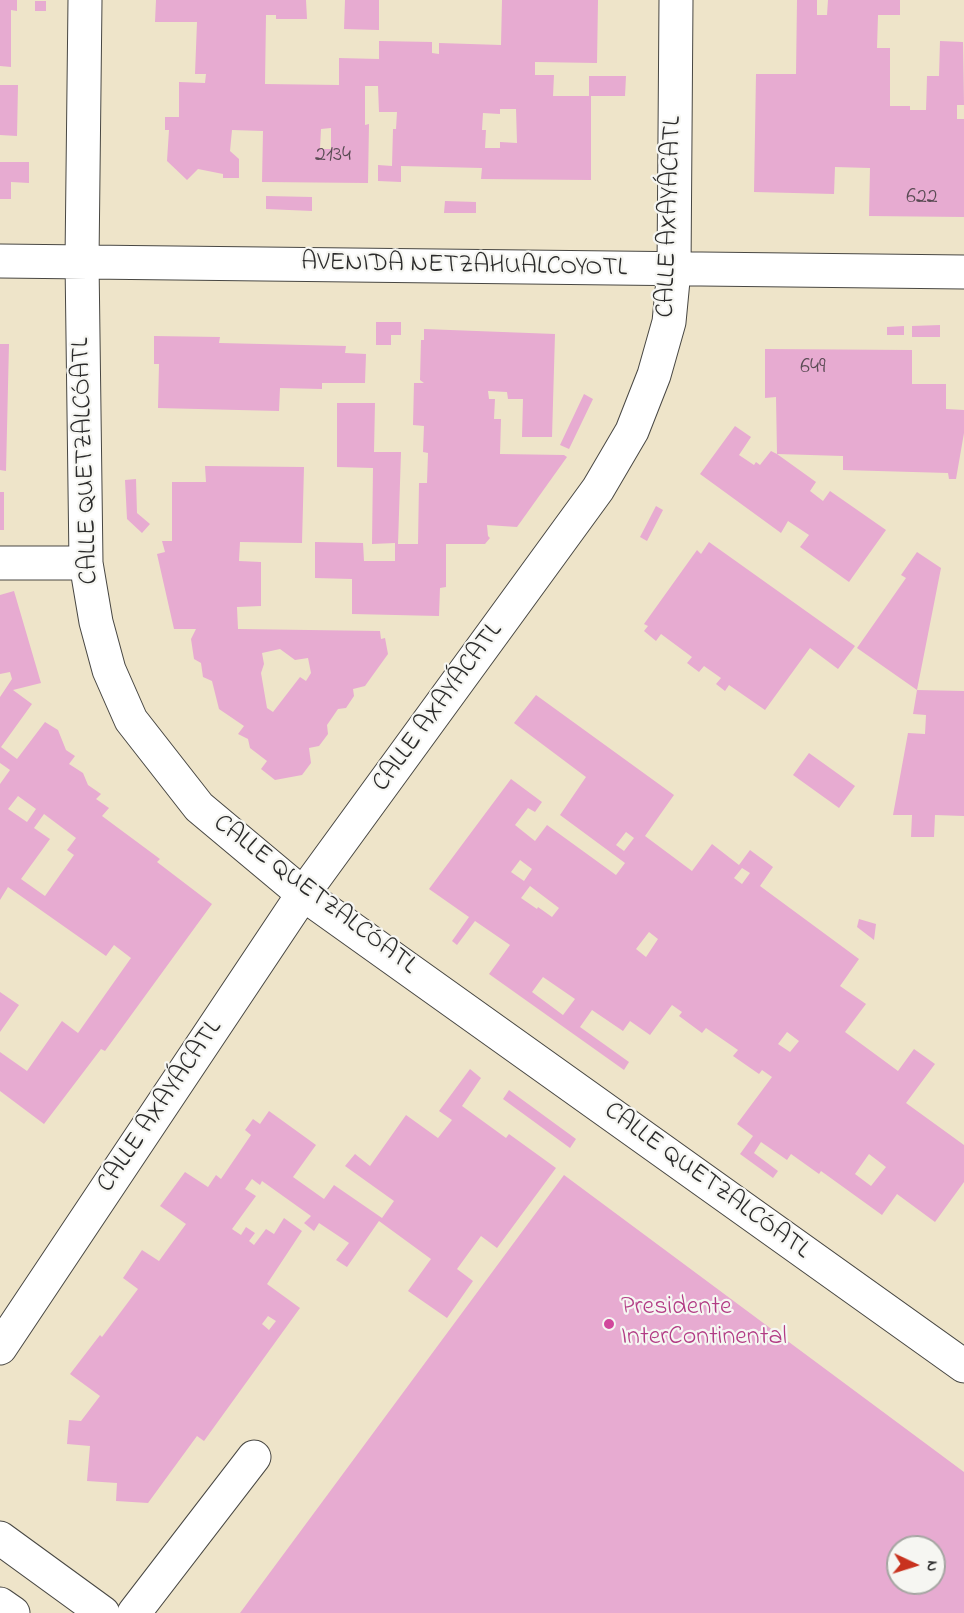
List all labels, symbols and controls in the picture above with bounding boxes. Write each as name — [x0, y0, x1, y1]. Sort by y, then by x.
street label: CALLE AXAYÁCATL — [652, 116, 690, 318]
house number: 2134 — [315, 143, 351, 169]
house number: 622 — [906, 185, 938, 211]
street label: AVENIDA NETZAHUALCOYOTL — [301, 249, 627, 285]
street label: CALLE QUETZALCÓATL — [67, 337, 107, 585]
house number: 649 — [800, 355, 826, 381]
street label: CALLE AXAYÁCATL — [367, 617, 511, 799]
street label: CALLE QUETZALCÓATL — [206, 809, 422, 983]
street label: CALLE AXAYÁCATL — [92, 1015, 230, 1199]
street label: CALLE QUETZALCÓATL — [597, 1097, 815, 1267]
place label: Presidente InterContinental — [621, 1293, 787, 1354]
marker: Presidente InterContinental — [602, 1317, 616, 1331]
north arrow — [886, 1535, 946, 1595]
text: N — [920, 1560, 944, 1572]

